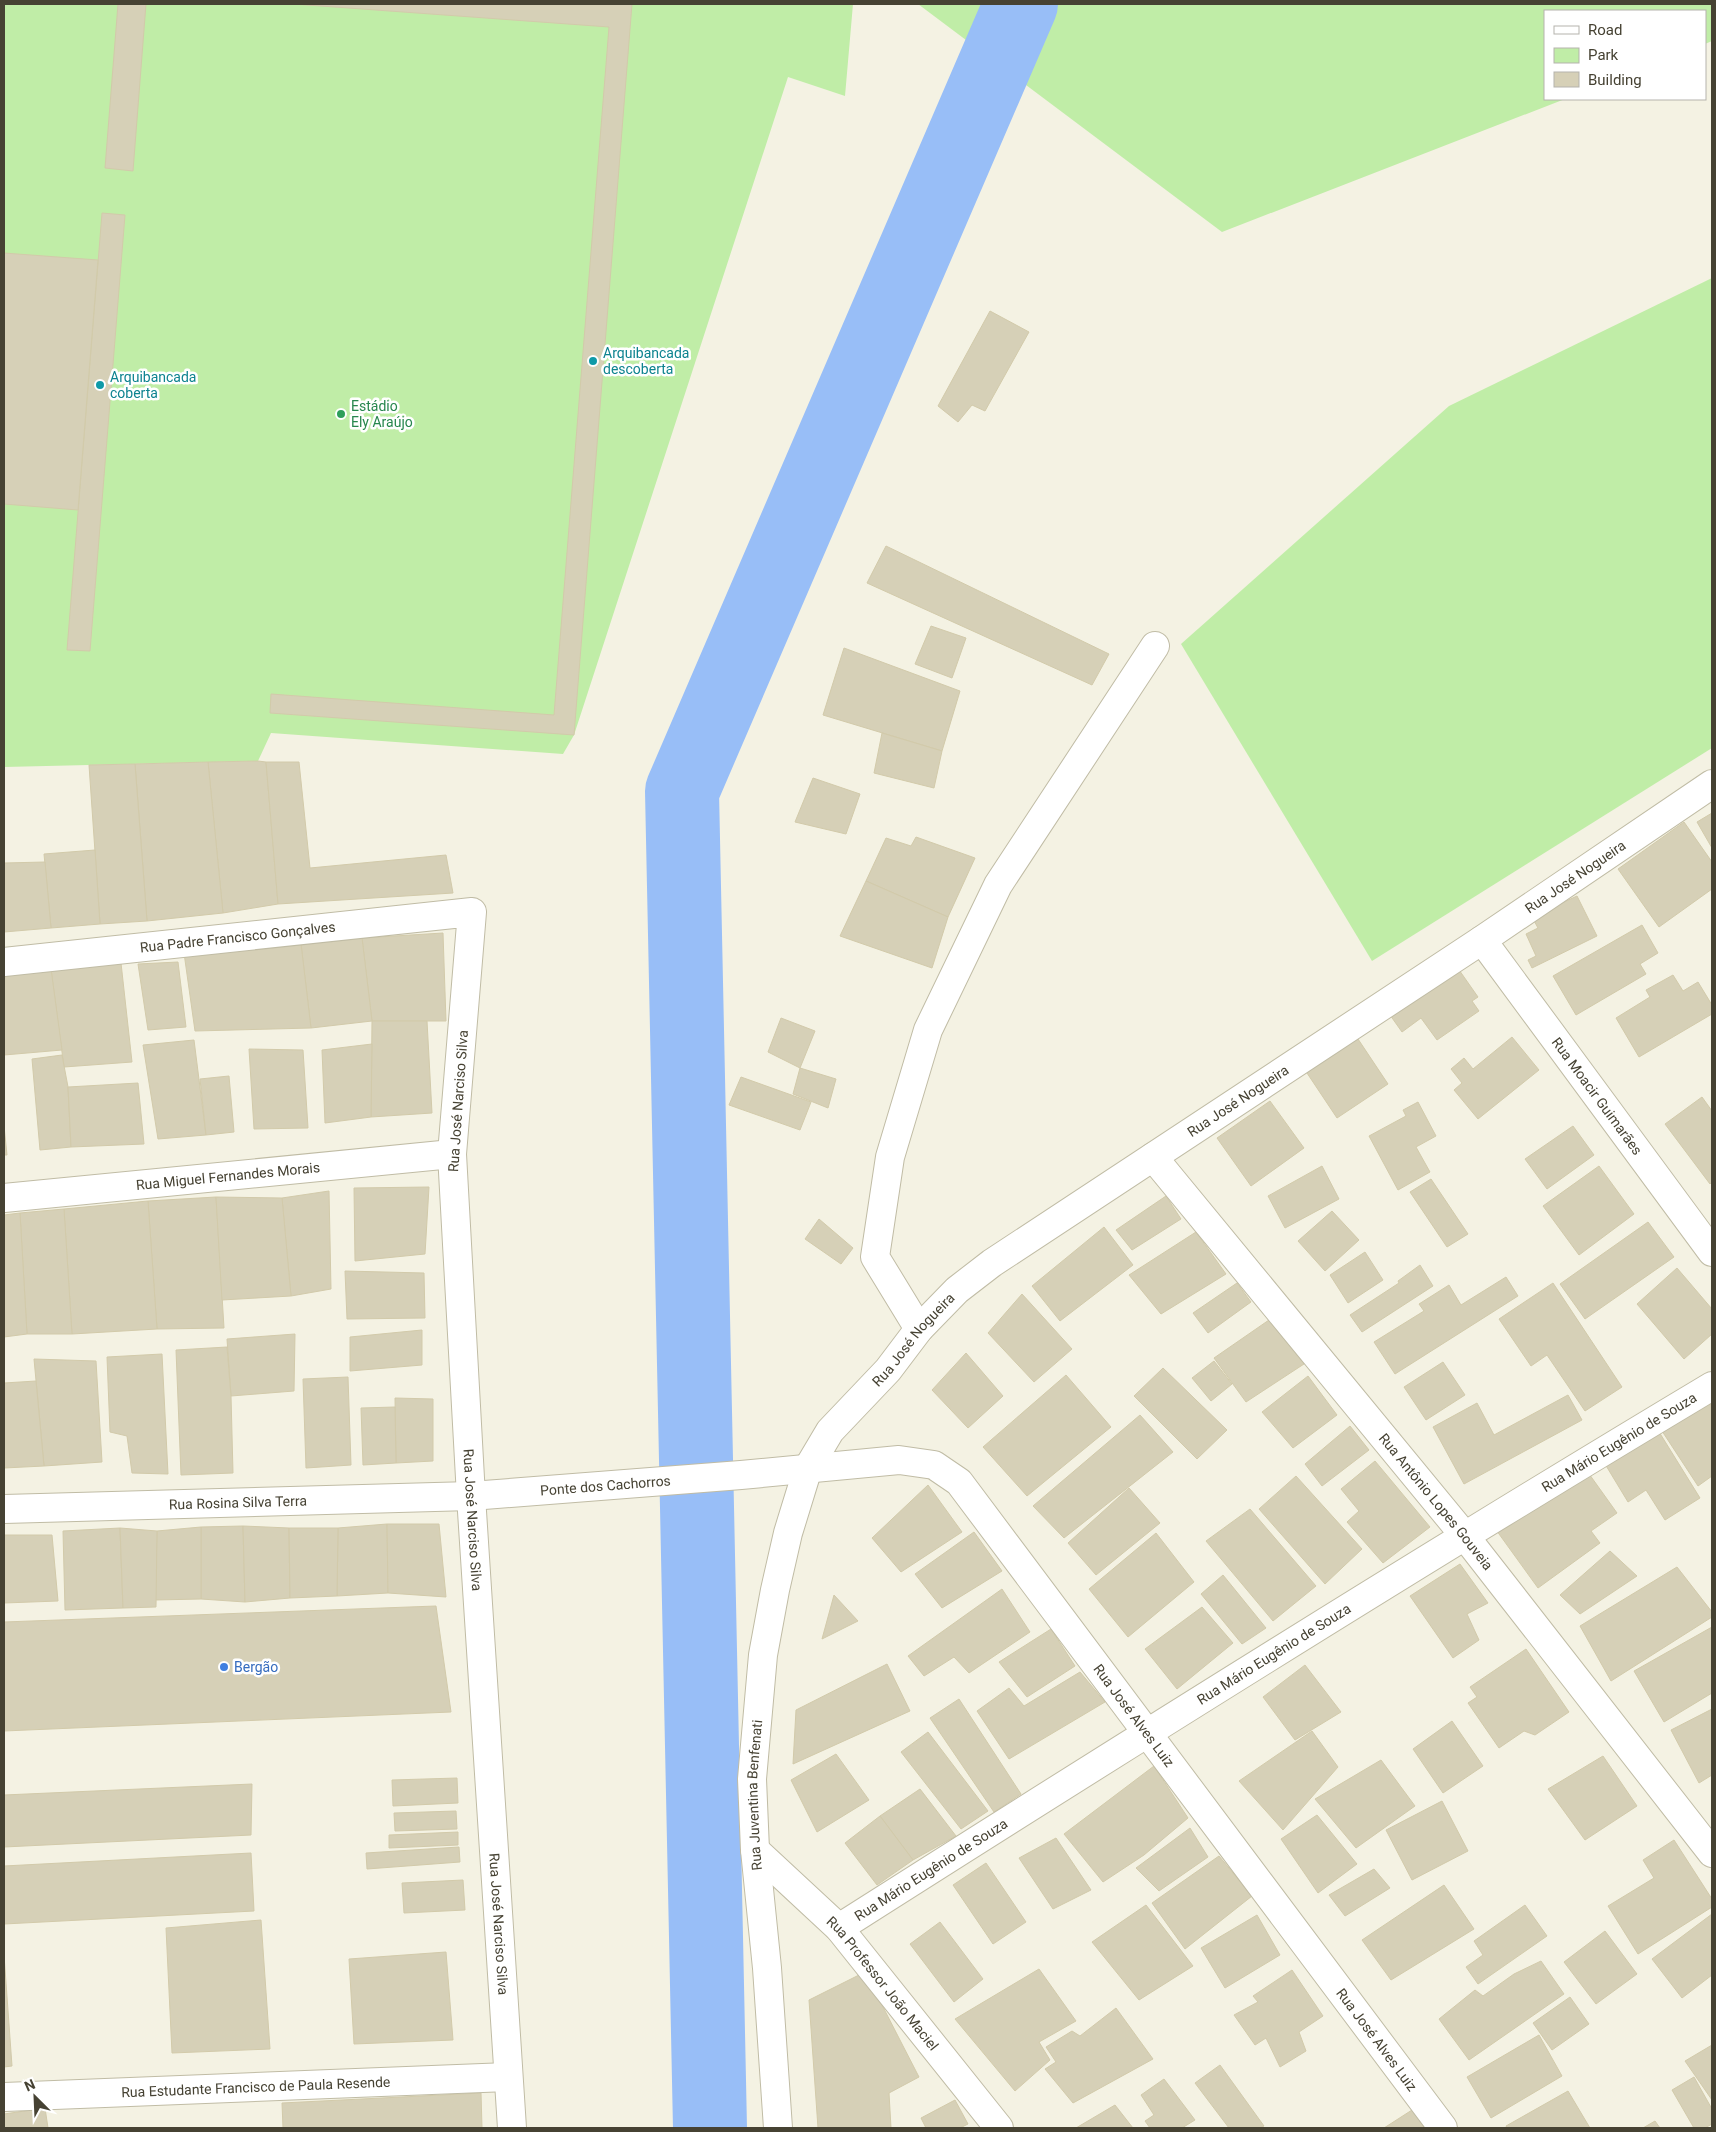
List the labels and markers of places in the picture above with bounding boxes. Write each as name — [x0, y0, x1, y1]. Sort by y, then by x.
place label: Arquibancada descoberta — [603, 345, 690, 377]
marker: Arquibancada descoberta — [587, 355, 599, 367]
place label: Arquibancada coberta — [110, 369, 197, 401]
marker: Arquibancada coberta — [94, 379, 106, 391]
place label: Estádio Ely Araújo — [351, 398, 413, 430]
marker: Estádio Ely Araújo — [335, 408, 347, 420]
place label: Bergão — [234, 1659, 278, 1675]
marker: Bergão — [218, 1661, 230, 1673]

